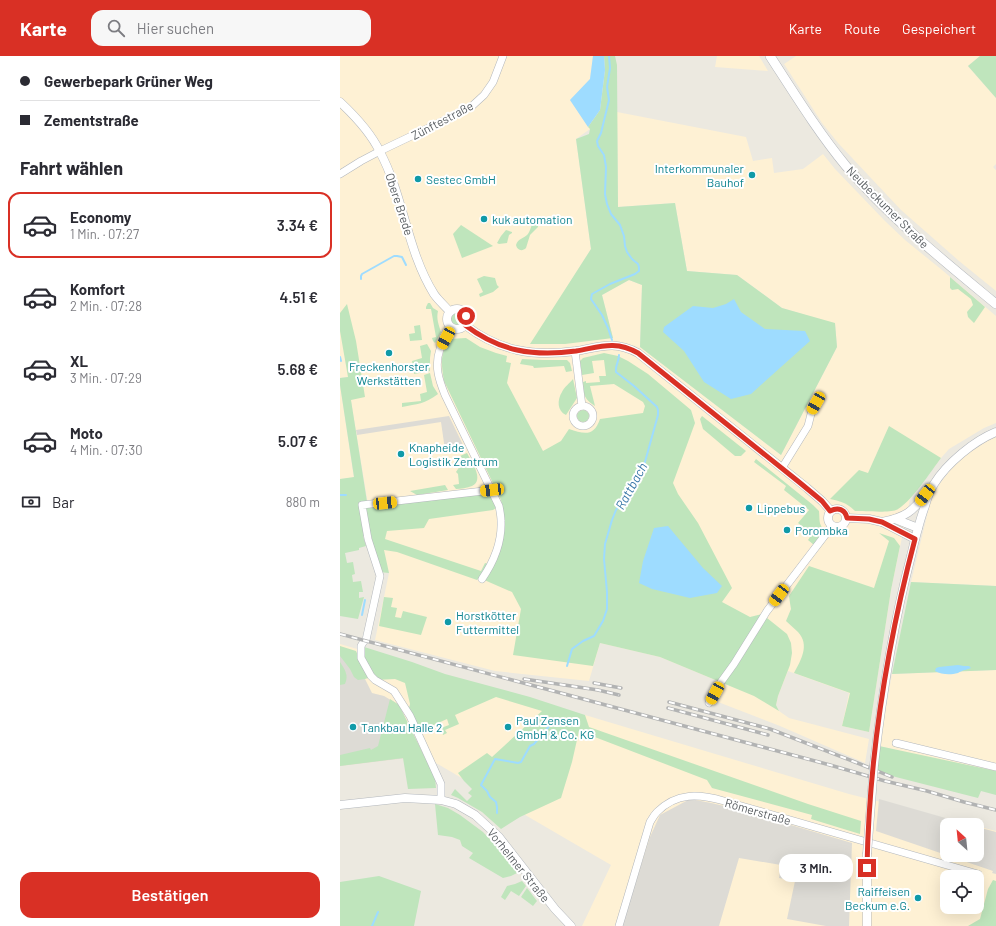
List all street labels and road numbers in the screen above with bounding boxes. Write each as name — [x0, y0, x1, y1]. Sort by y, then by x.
street label: Zünftestraße — [409, 98, 475, 142]
street label: Neubeckumer Straße — [844, 163, 932, 251]
street label: Obere Brede — [383, 171, 417, 237]
street label: Römerstraße — [723, 795, 793, 827]
street label: Vorhelmer Straße — [485, 825, 553, 905]

